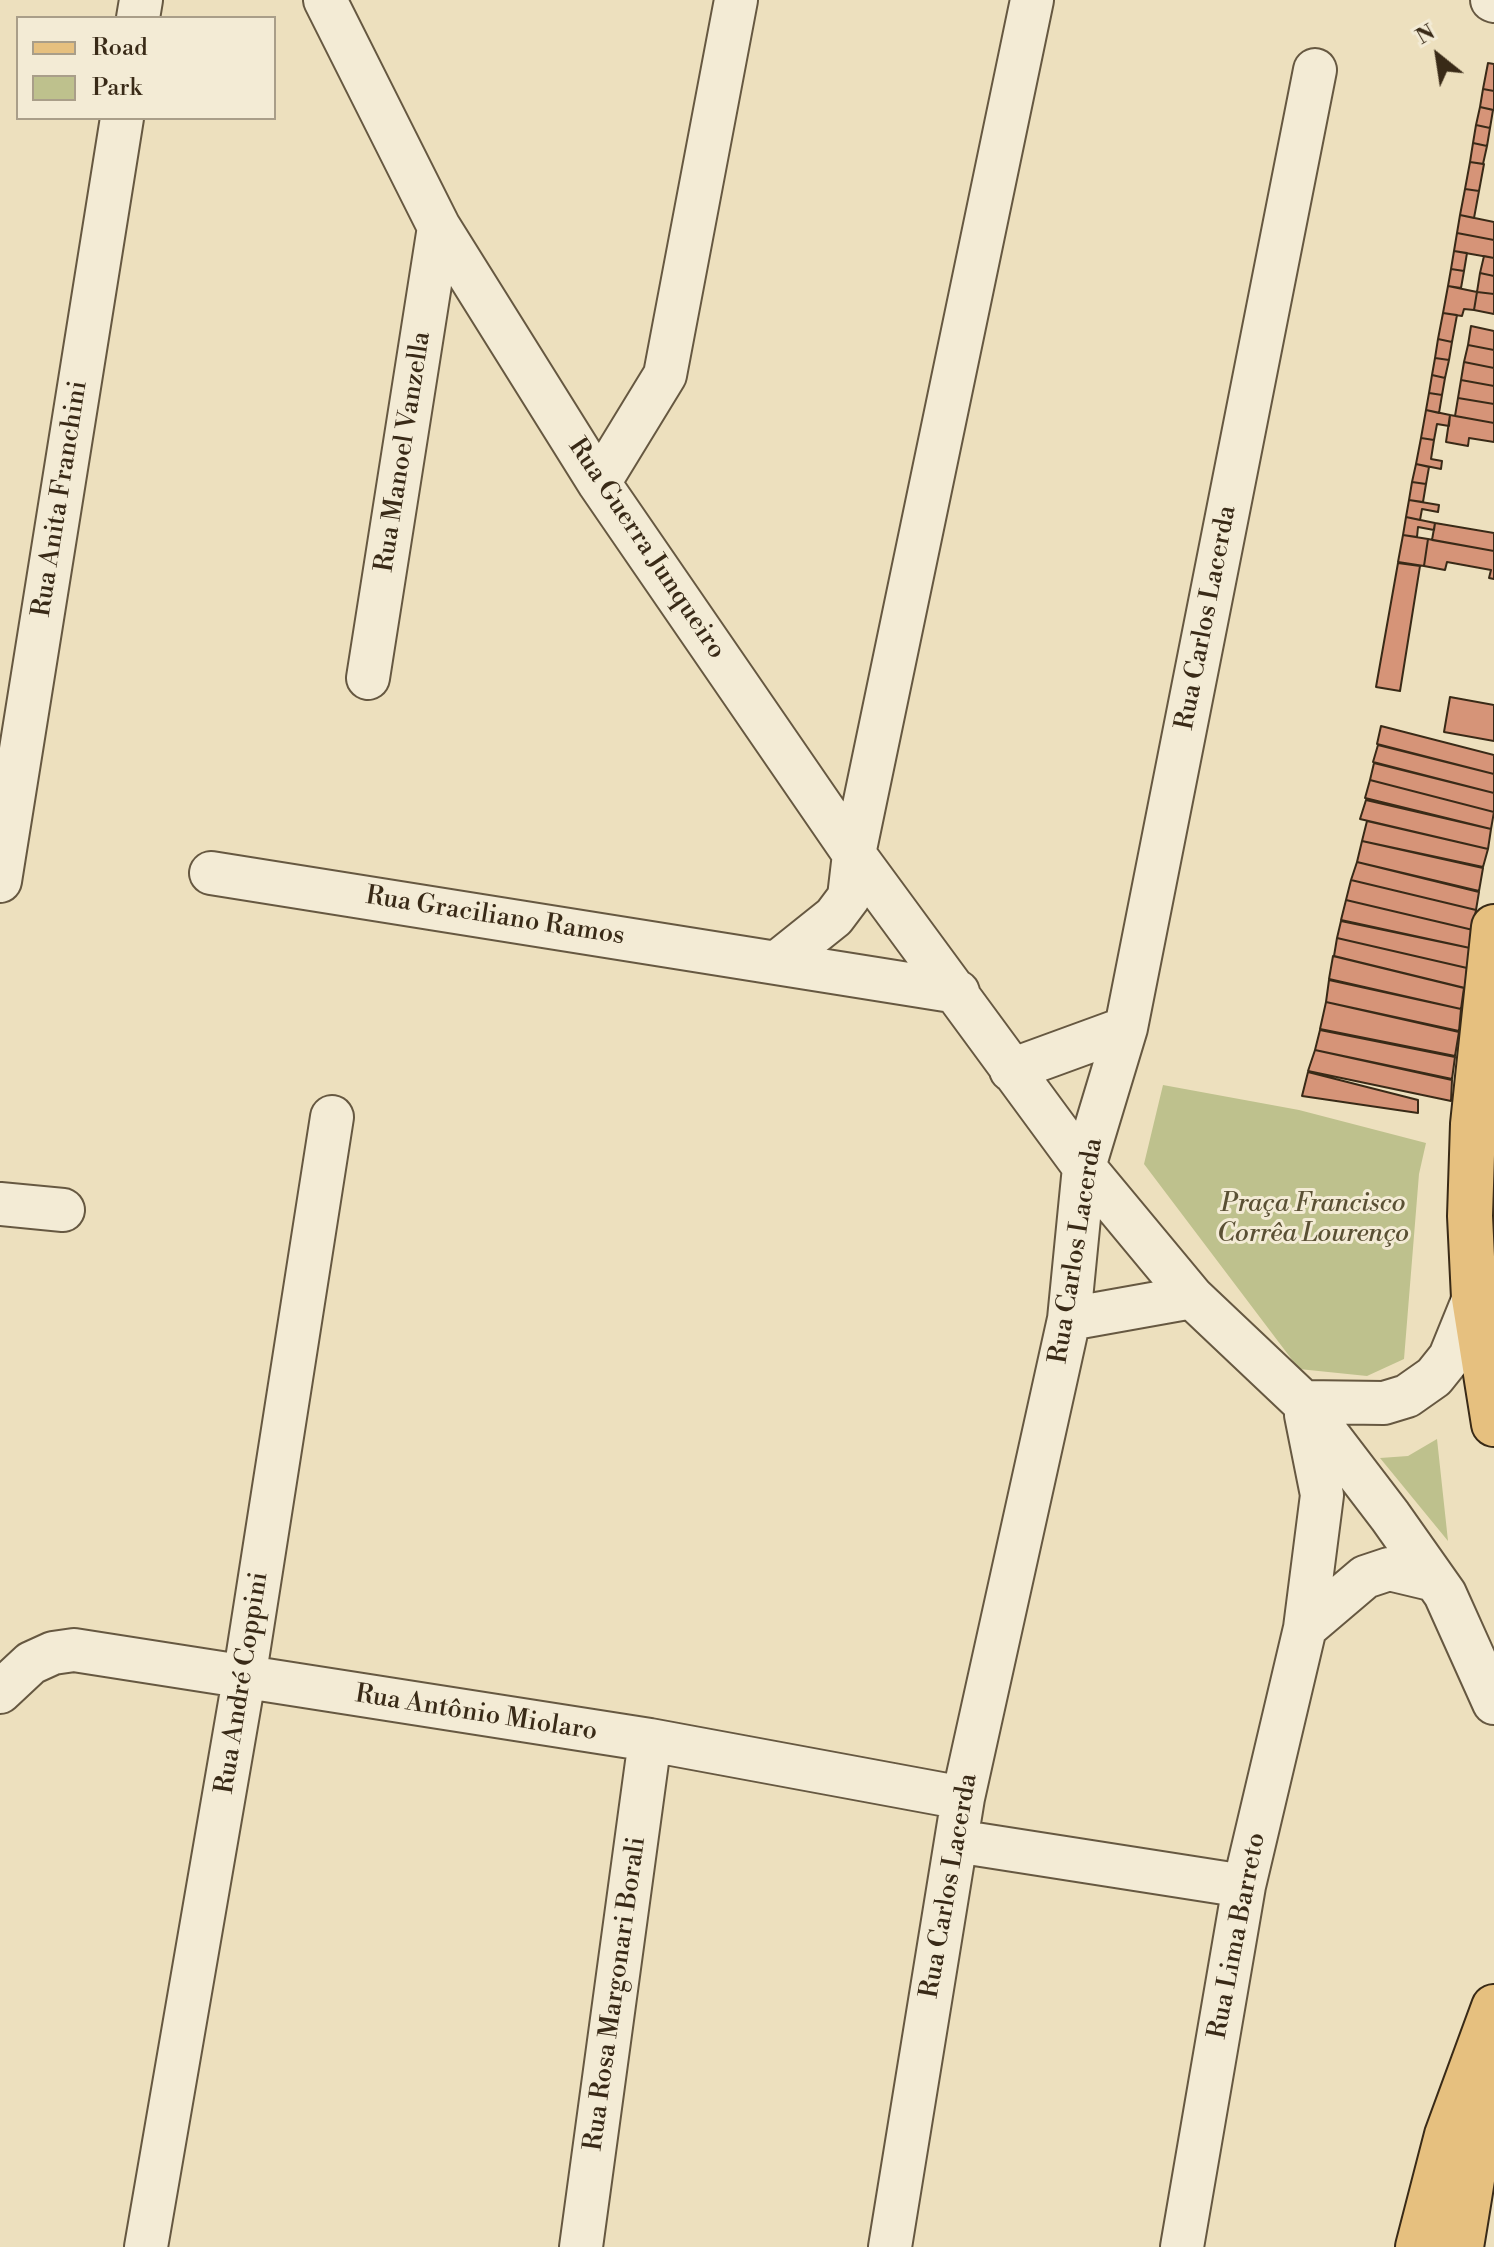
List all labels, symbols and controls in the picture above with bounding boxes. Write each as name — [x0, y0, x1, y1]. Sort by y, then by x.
legend — [16, 16, 276, 120]
north arrow — [1398, 16, 1478, 96]
text: N — [1411, 19, 1440, 51]
text: Road — [92, 33, 148, 63]
text: Park — [92, 73, 142, 103]
street label: Rua Manoel Vanzella — [370, 330, 438, 574]
street label: Rua Anita Franchini — [27, 379, 95, 619]
street label: Rua Guerra Junqueiro — [561, 433, 731, 665]
street label: Rua Carlos Lacerda — [1170, 503, 1244, 733]
street label: Rua Graciliano Ramos — [363, 881, 627, 953]
street label: Rua Carlos Lacerda — [1044, 1136, 1110, 1366]
park label: Praça Francisco Corrêa Lourenço — [1217, 1189, 1409, 1250]
street label: Rua André Coppini — [210, 1570, 276, 1796]
street label: Rua Antônio Miolaro — [353, 1679, 599, 1749]
street label: Rua Carlos Lacerda — [915, 1771, 985, 2001]
street label: Rua Lima Barreto — [1203, 1830, 1273, 2042]
street label: Rua Rosa Margonari Borali — [579, 1835, 653, 2153]

